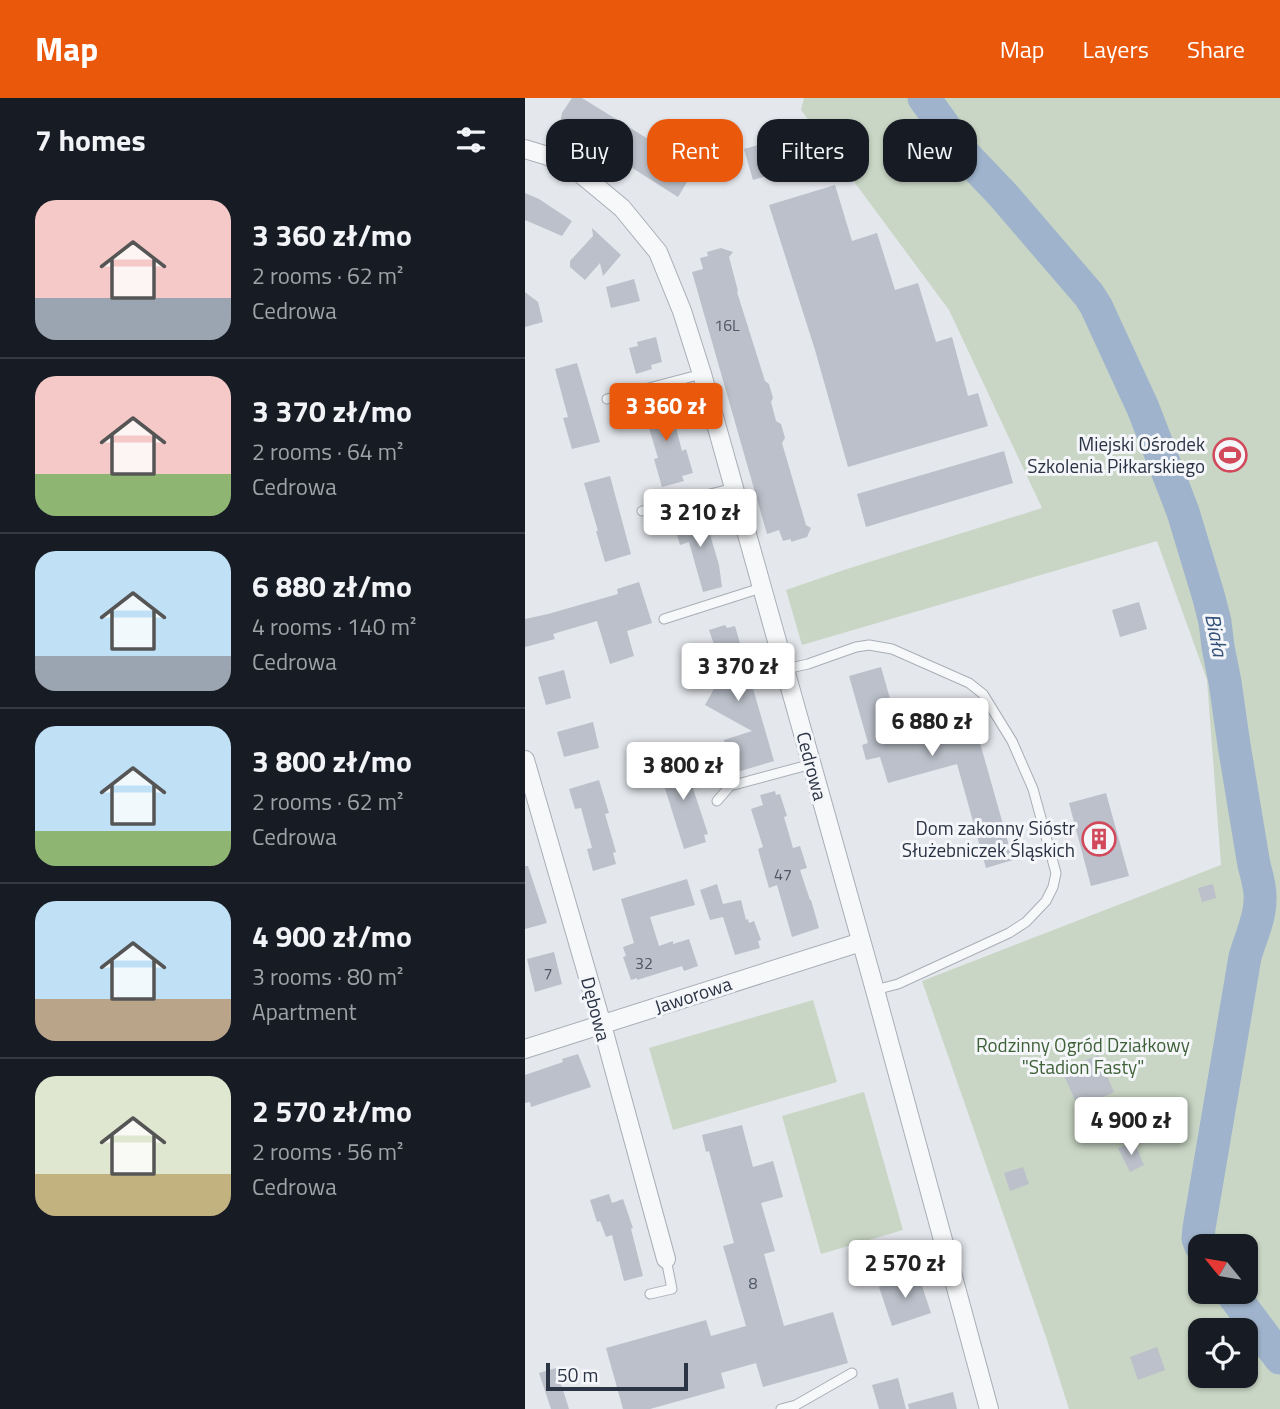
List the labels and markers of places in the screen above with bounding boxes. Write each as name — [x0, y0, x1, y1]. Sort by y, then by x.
pin: 3 360 zł — [594, 384, 738, 443]
place label: Miejski Ośrodek Szkolenia Piłkarskiego — [1027, 429, 1205, 480]
sports icon: Miejski Ośrodek Szkolenia Piłkarskiego — [1211, 436, 1249, 474]
pin: 3 210 zł — [628, 490, 772, 549]
pin: 3 370 zł — [666, 644, 810, 703]
pin: 6 880 zł — [860, 698, 1004, 758]
pin: 3 800 zł — [611, 742, 755, 802]
place label: Dom zakonny Sióstr Służebniczek Śląskich — [902, 813, 1075, 864]
building icon: Dom zakonny Sióstr Służebniczek Śląskich — [1080, 820, 1118, 858]
pin: 4 900 zł — [1059, 1098, 1203, 1157]
pin: 2 570 zł — [833, 1240, 977, 1300]

